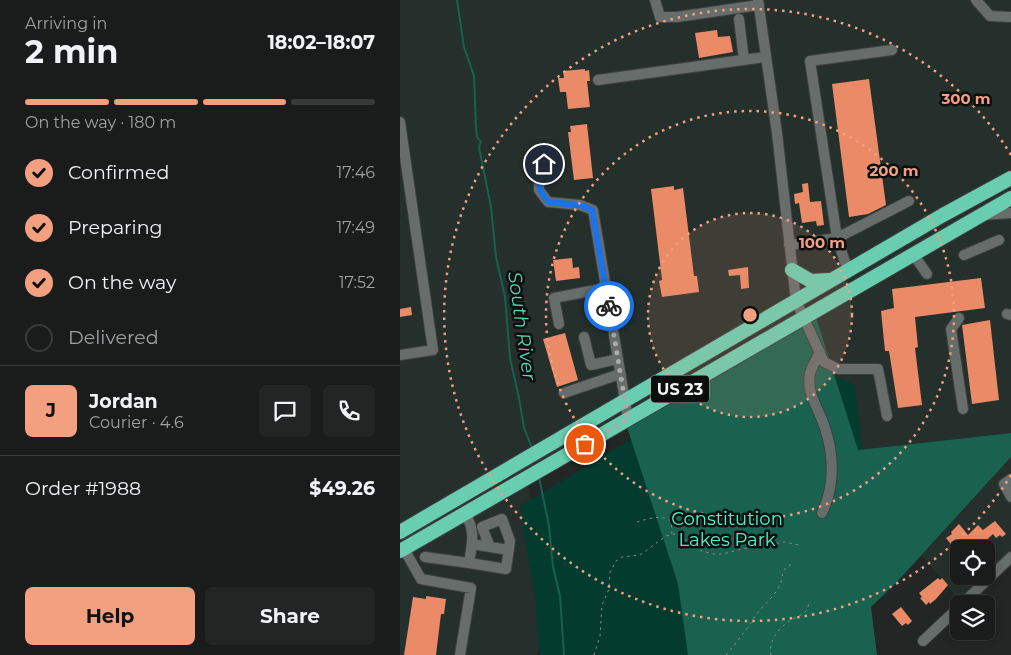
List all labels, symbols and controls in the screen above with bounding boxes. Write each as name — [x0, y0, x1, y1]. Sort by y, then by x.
text: Arriving in — [25, 14, 107, 33]
text: 18:02–18:07 — [267, 31, 375, 54]
text: 2 min — [25, 32, 118, 71]
text: 300 m — [940, 89, 991, 108]
text: On the way · 180 m — [25, 113, 176, 132]
pin — [523, 143, 565, 185]
icon: home — [530, 150, 558, 178]
icon: check — [25, 159, 53, 187]
text: Confirmed — [68, 161, 169, 184]
text: 200 m — [869, 161, 919, 180]
text: 17:46 — [336, 163, 375, 182]
icon: check — [25, 214, 53, 242]
text: Preparing — [68, 216, 163, 239]
text: 17:49 — [337, 218, 375, 237]
text: 100 m — [799, 233, 845, 252]
icon: check — [25, 269, 53, 297]
water label: South River — [503, 270, 541, 382]
text: On the way — [68, 271, 176, 294]
text: 17:52 — [339, 273, 375, 292]
courier — [584, 281, 634, 331]
icon: bike — [595, 292, 623, 320]
centre of rings — [741, 306, 759, 324]
text: Delivered — [68, 326, 159, 349]
road number: US 23 — [651, 376, 709, 402]
button: chat — [259, 385, 311, 437]
button: phone — [323, 385, 375, 437]
text: Jordan — [89, 390, 158, 413]
text: J — [46, 399, 56, 422]
text: Courier · 4.6 — [89, 413, 184, 432]
pin — [564, 423, 606, 465]
icon: bag — [571, 430, 599, 458]
text: Order #1988 — [25, 477, 141, 500]
text: $49.26 — [309, 477, 375, 500]
park label: Constitution Lakes Park — [671, 508, 783, 551]
map controls — [950, 540, 995, 640]
button: locate — [950, 540, 995, 585]
button: Help — [25, 587, 195, 645]
button: Share — [205, 587, 375, 645]
button: layers — [950, 595, 995, 640]

